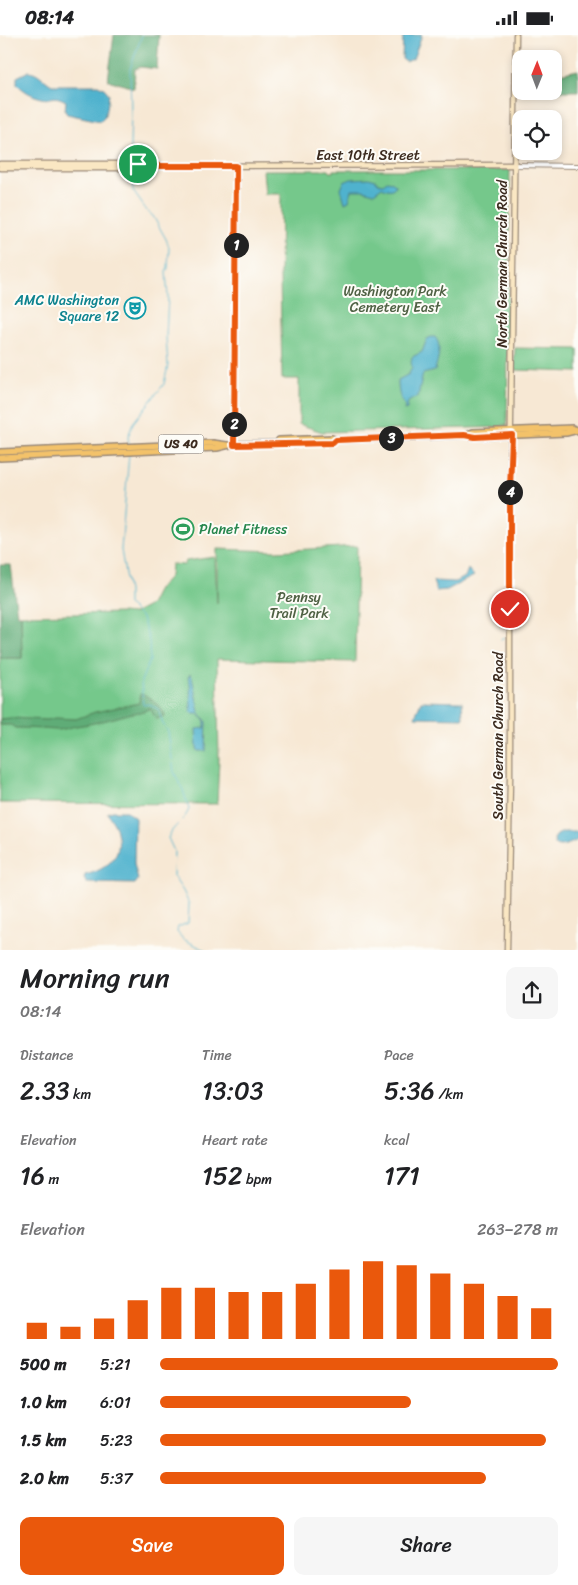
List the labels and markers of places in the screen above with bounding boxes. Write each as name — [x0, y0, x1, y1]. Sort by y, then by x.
pin — [117, 143, 159, 185]
pin: 1 — [224, 233, 248, 257]
place label: AMC Washington Square 12 — [14, 288, 119, 329]
theatre icon: AMC Washington Square 12 — [123, 296, 147, 320]
pin: 2 — [222, 411, 246, 437]
pin: 3 — [378, 425, 404, 451]
pin: 4 — [498, 479, 522, 505]
sports icon: Planet Fitness — [171, 517, 195, 541]
place label: Planet Fitness — [199, 517, 288, 542]
pin — [489, 588, 531, 630]

